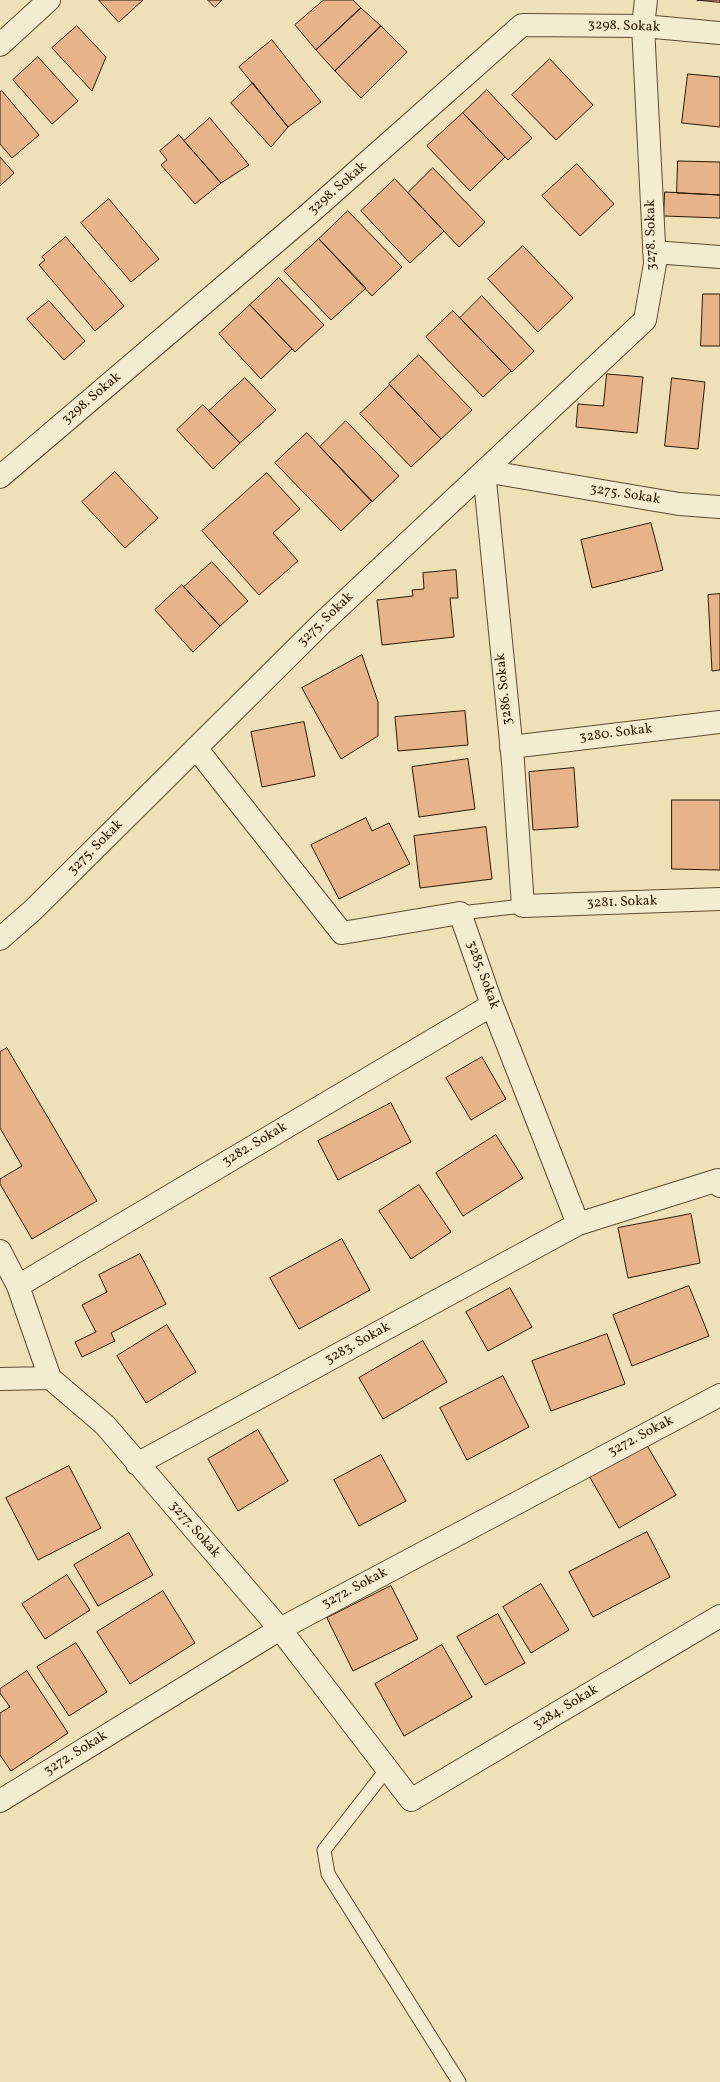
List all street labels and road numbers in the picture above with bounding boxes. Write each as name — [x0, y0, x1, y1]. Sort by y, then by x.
street label: 3298. Sokak — [588, 17, 660, 37]
street label: 3298. Sokak — [305, 159, 371, 219]
street label: 3278. Sokak — [643, 199, 661, 271]
street label: 3298. Sokak — [59, 369, 125, 429]
street label: 3275. Sokak — [589, 481, 661, 509]
street label: 3275. Sokak — [295, 589, 357, 651]
street label: 3286. Sokak — [493, 652, 517, 726]
street label: 3280. Sokak — [578, 721, 654, 747]
street label: 3275. Sokak — [65, 817, 127, 879]
street label: 3281. Sokak — [586, 893, 658, 913]
street label: 3285. Sokak — [462, 938, 502, 1012]
street label: 3282. Sokak — [220, 1119, 290, 1171]
street label: 3283. Sokak — [322, 1319, 394, 1369]
street label: 3272. Sokak — [605, 1413, 677, 1461]
street label: 3277. Sokak — [165, 1498, 223, 1562]
street label: 3272. Sokak — [319, 1565, 391, 1613]
street label: 3284. Sokak — [530, 1682, 602, 1734]
street label: 3272. Sokak — [41, 1728, 111, 1780]

